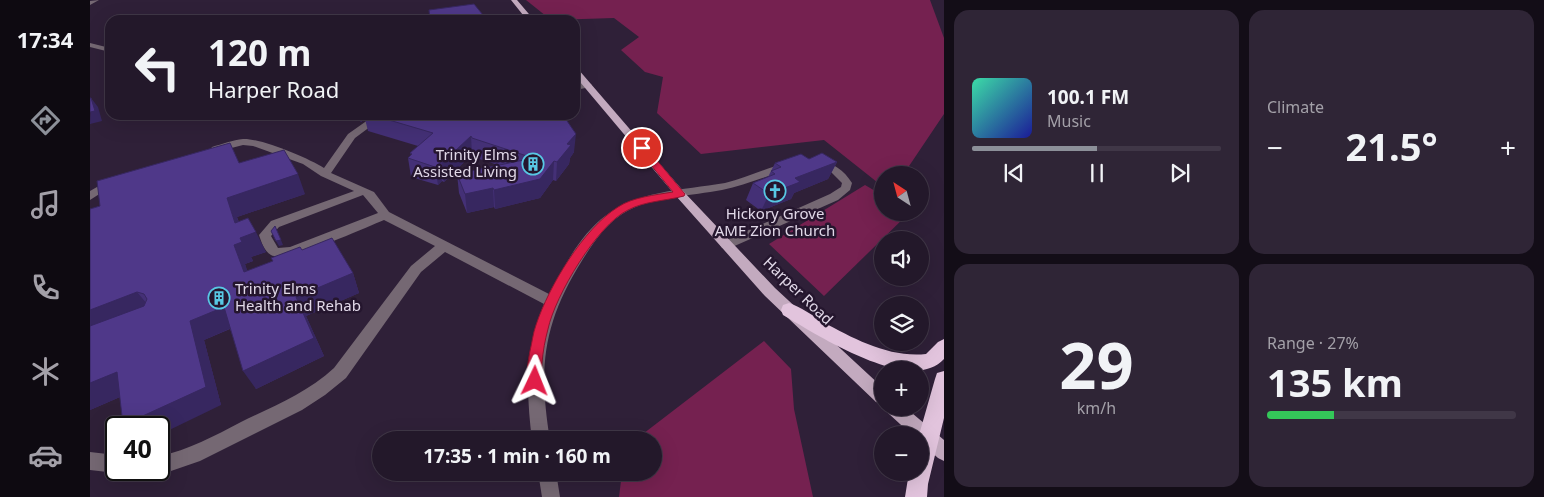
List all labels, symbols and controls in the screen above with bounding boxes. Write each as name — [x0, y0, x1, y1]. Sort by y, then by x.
text: 17:34 — [17, 24, 73, 54]
text: 120 m — [208, 29, 311, 76]
icon: left — [125, 35, 190, 100]
text: Harper Road — [208, 74, 339, 104]
text: 100.1 FM — [1047, 84, 1129, 110]
text: Climate — [1267, 96, 1324, 118]
icon: directions — [28, 103, 63, 138]
text: Music — [1047, 110, 1091, 132]
text: 21.5° — [1346, 120, 1438, 172]
pin — [621, 127, 663, 169]
text: − — [1267, 128, 1283, 166]
text: + — [1500, 128, 1516, 166]
icon: arrive — [628, 134, 656, 162]
place label: Trinity Elms Assisted Living — [413, 144, 517, 181]
building icon: Trinity Elms Assisted Living — [521, 152, 545, 176]
icon: previous — [1000, 159, 1028, 187]
icon: pause — [1083, 159, 1111, 187]
icon: next — [1166, 159, 1194, 187]
north arrow — [874, 166, 929, 221]
map controls — [874, 166, 929, 481]
church icon: Hickory Grove AME Zion Church — [763, 179, 787, 203]
icon: music — [28, 187, 63, 222]
place label: Hickory Grove AME Zion Church — [715, 203, 835, 240]
button: sound — [874, 231, 929, 286]
street label: Harper Road — [760, 252, 838, 329]
icon: phone — [28, 270, 63, 305]
place label: Trinity Elms Health and Rehab — [235, 278, 361, 315]
building icon: Trinity Elms Health and Rehab — [207, 286, 231, 310]
button: layers — [874, 296, 929, 351]
text: 29 — [1059, 320, 1134, 408]
text: Range · 27% — [1267, 332, 1359, 354]
icon: climate — [28, 354, 63, 389]
position arrow — [508, 354, 560, 406]
text: 135 km — [1267, 356, 1403, 408]
button: + — [874, 361, 929, 416]
text: km/h — [1077, 397, 1116, 419]
speed limit sign: 40 — [105, 416, 170, 481]
button: − — [874, 426, 929, 481]
icon: car — [28, 438, 63, 473]
text: 17:35 · 1 min · 160 m — [423, 443, 611, 469]

